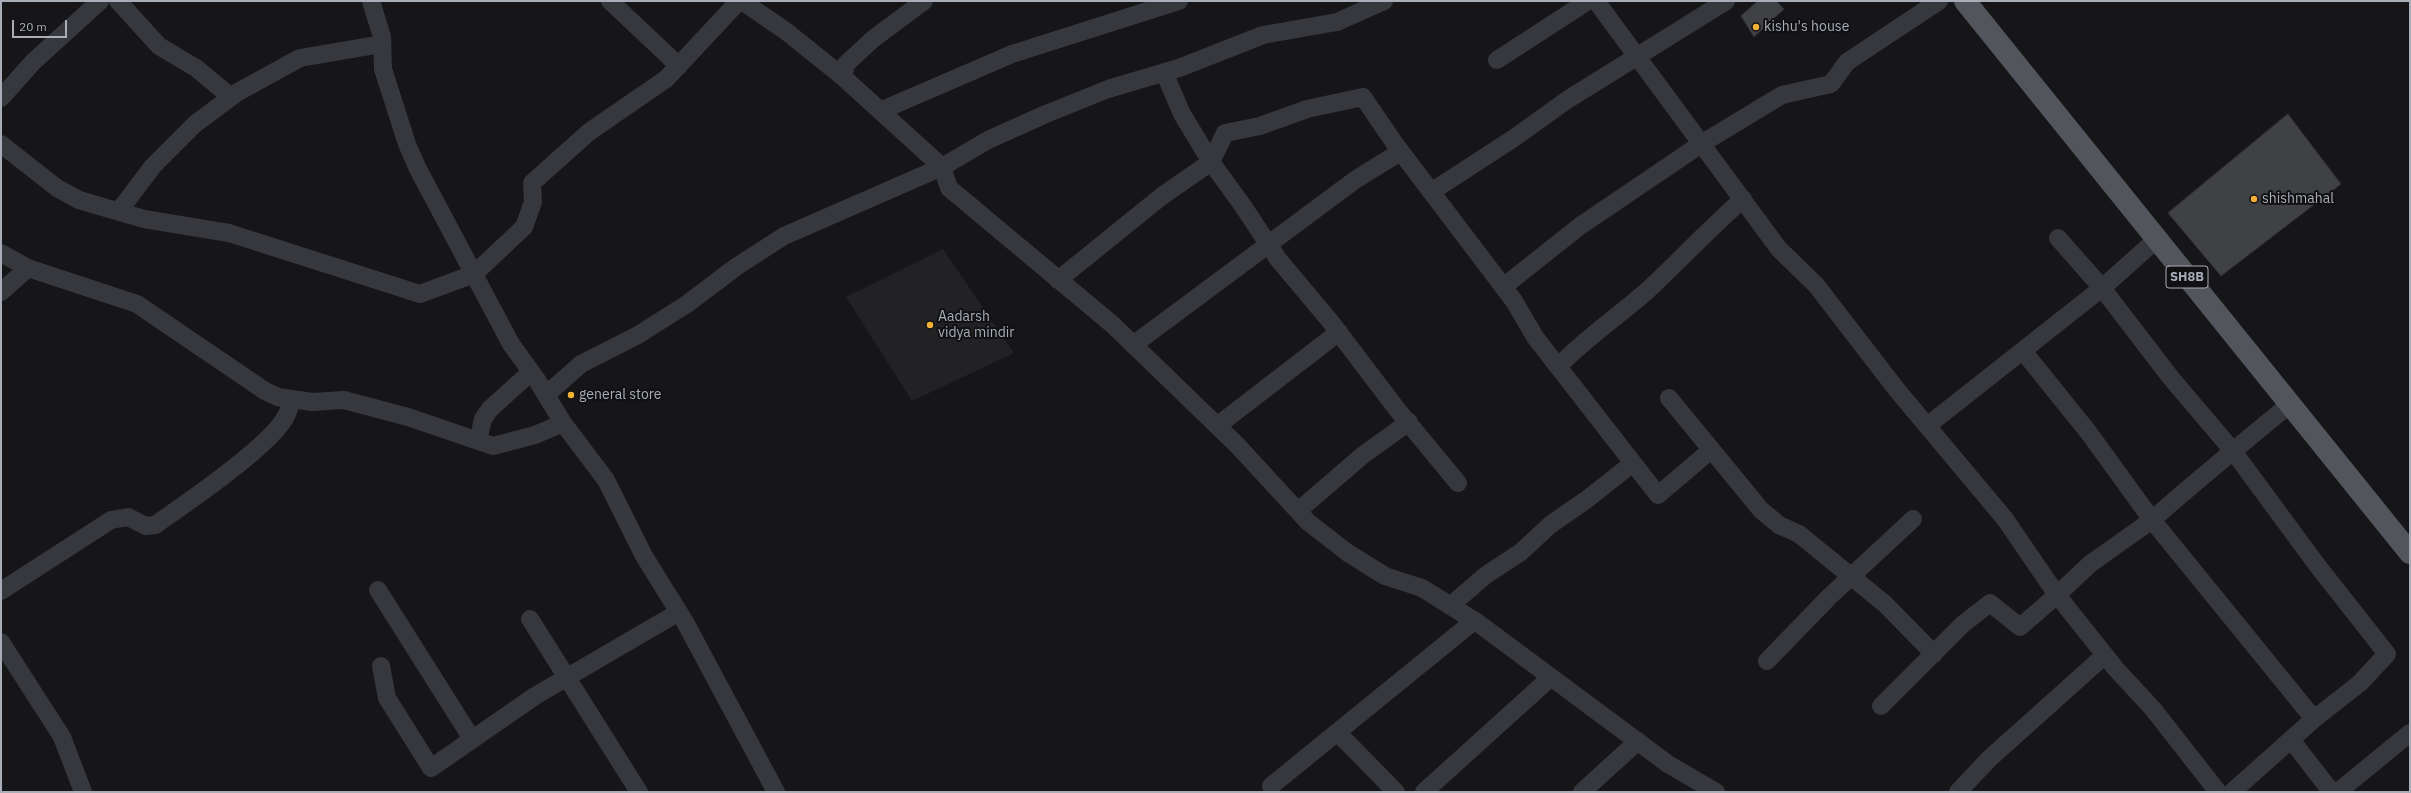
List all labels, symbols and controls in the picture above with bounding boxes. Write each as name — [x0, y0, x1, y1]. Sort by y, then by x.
scale bar — [14, 12, 69, 38]
text: 20 m — [19, 19, 47, 34]
place label: kishu's house — [1764, 19, 1849, 35]
marker: kishu's house — [1751, 22, 1761, 32]
place label: shishmahal — [2262, 191, 2334, 207]
marker: shishmahal — [2249, 194, 2259, 204]
road number: SH8B — [2166, 266, 2208, 288]
place label: Aadarsh vidya mindir — [938, 309, 1015, 342]
marker: Aadarsh vidya mindir — [925, 320, 935, 330]
place label: general store — [579, 387, 661, 403]
marker: general store — [566, 390, 576, 400]

